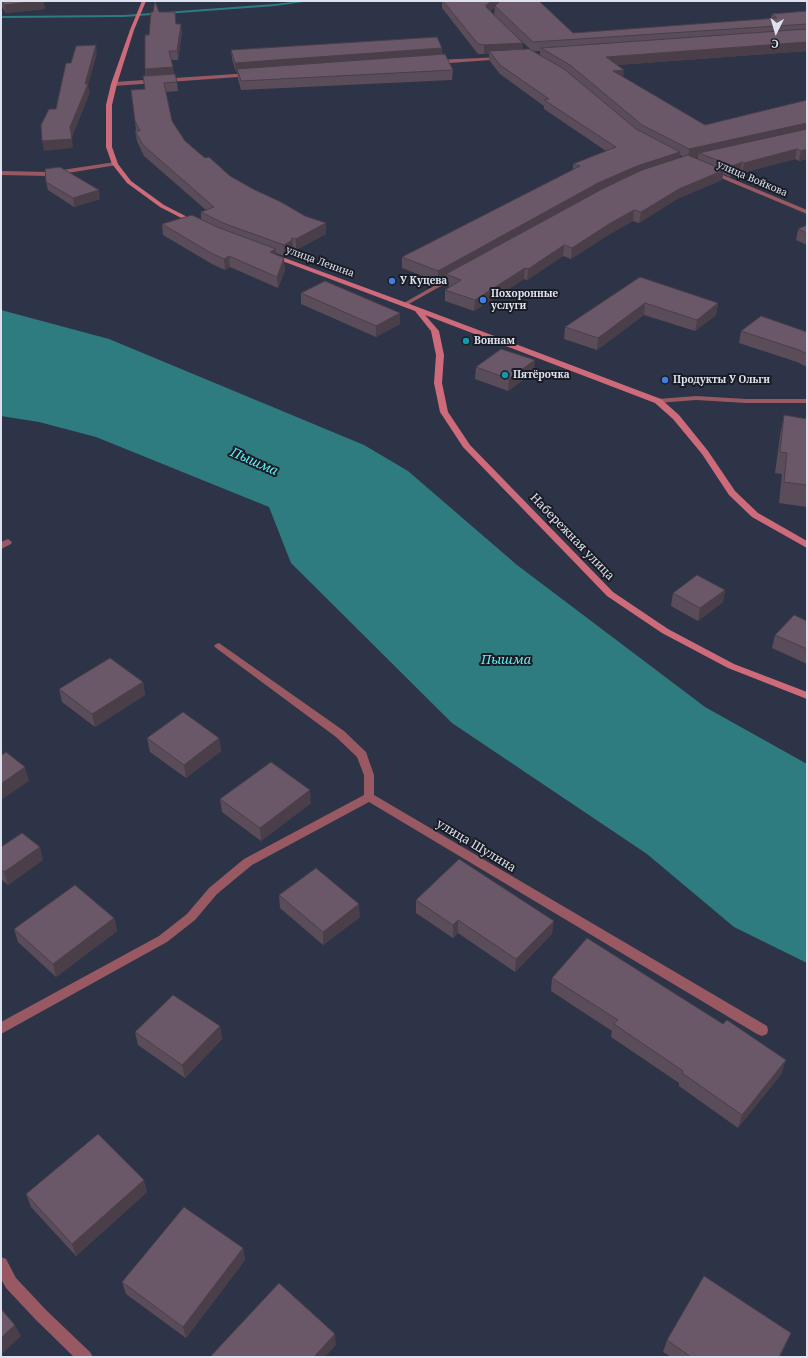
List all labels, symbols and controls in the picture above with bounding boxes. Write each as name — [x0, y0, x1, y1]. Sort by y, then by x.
north arrow — [756, 12, 796, 52]
text: С — [771, 37, 779, 52]
street label: улица Войкова — [715, 159, 789, 199]
street label: улица Ленина — [284, 244, 356, 280]
place label: У Куцева — [400, 275, 447, 287]
marker: У Куцева — [387, 276, 397, 286]
place label: Похоронные услуги — [491, 288, 558, 312]
marker: Похоронные услуги — [478, 295, 488, 305]
place label: Воинам — [474, 335, 515, 347]
marker: Воинам — [461, 336, 471, 346]
place label: Пятёрочка — [513, 369, 570, 381]
marker: Пятёрочка — [500, 370, 510, 380]
place label: Продукты У Ольги — [673, 374, 770, 386]
marker: Продукты У Ольги — [660, 375, 670, 385]
water label: Пышма — [228, 445, 280, 479]
street label: Набережная улица — [527, 491, 617, 583]
water label: Пышма — [481, 652, 531, 668]
street label: улица Шулина — [434, 817, 518, 875]

